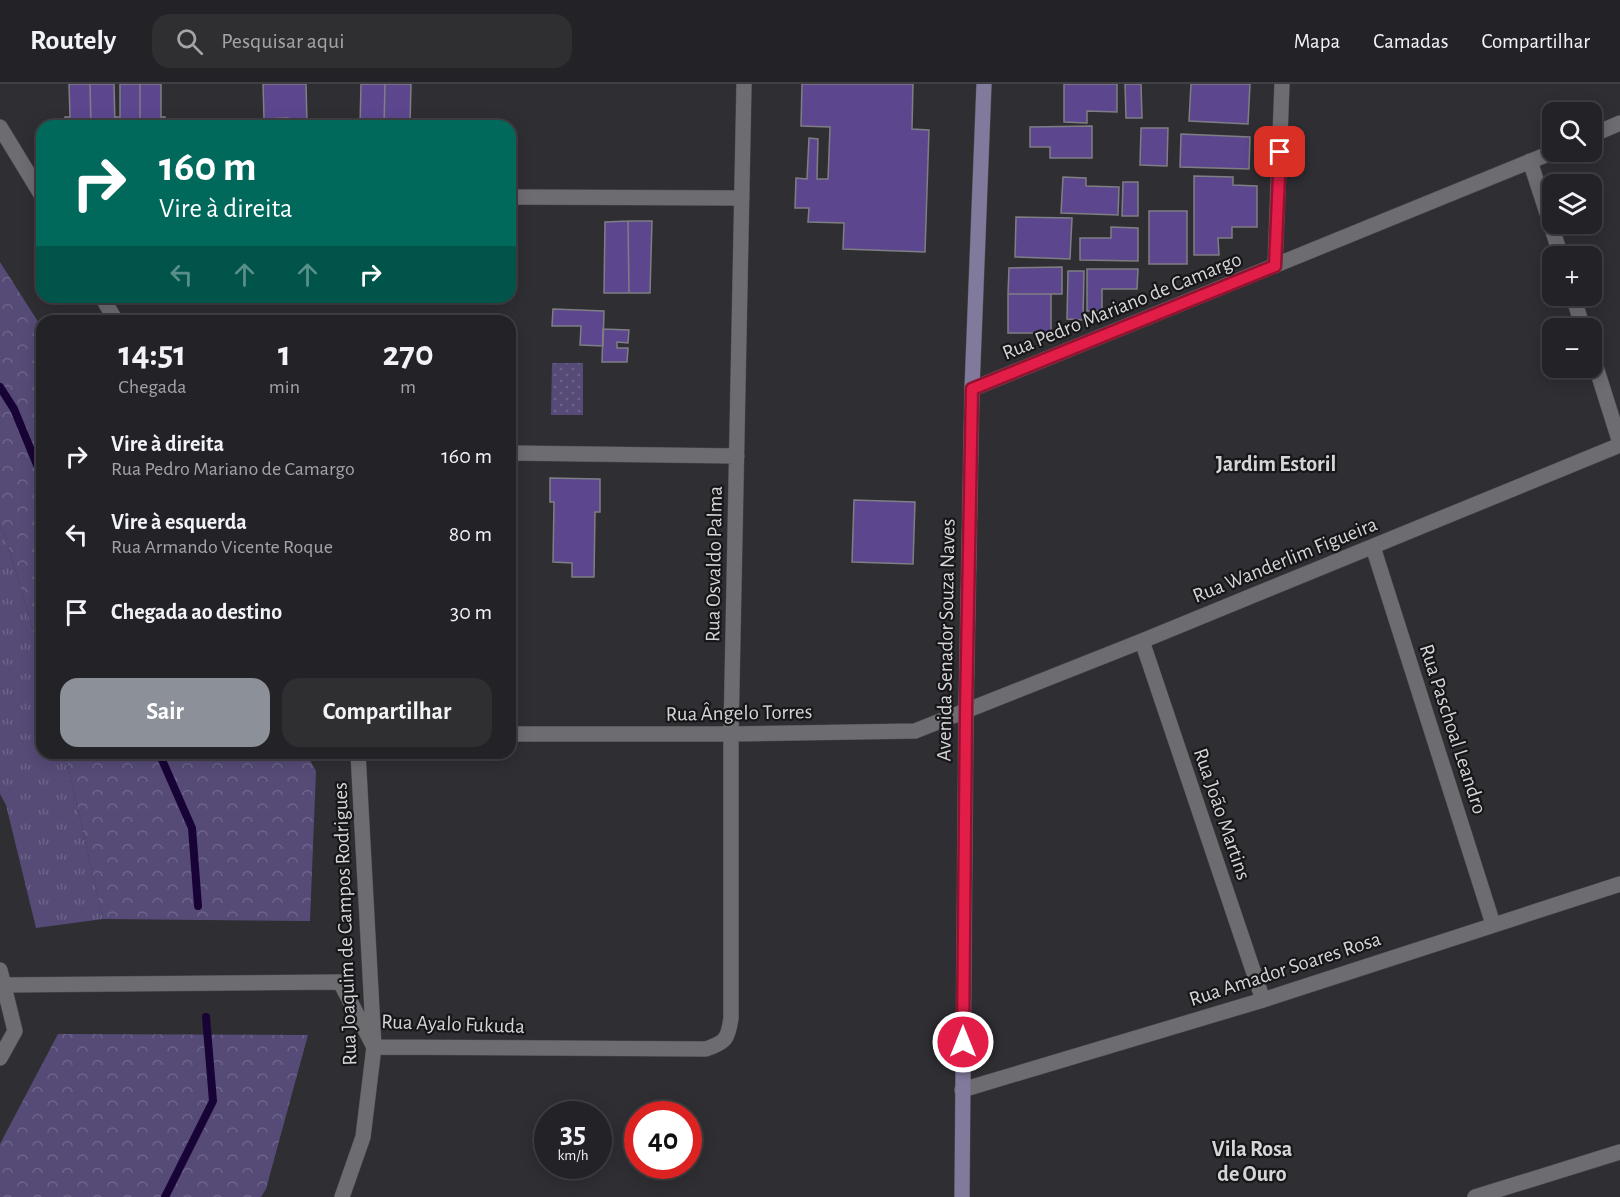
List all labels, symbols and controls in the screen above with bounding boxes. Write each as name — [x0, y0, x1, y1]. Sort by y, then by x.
search box — [152, 14, 572, 68]
icon: search — [173, 25, 206, 58]
text: Routely — [30, 27, 116, 55]
text: Pesquisar aqui — [221, 30, 345, 52]
text: Mapa — [1294, 31, 1340, 52]
text: Camadas — [1373, 31, 1448, 52]
text: Compartilhar — [1481, 31, 1590, 52]
map controls — [1542, 102, 1602, 378]
button: search — [1542, 102, 1602, 162]
pin — [1254, 126, 1305, 177]
icon: arrive — [1263, 135, 1296, 168]
icon: right — [60, 144, 138, 222]
text: 160 m — [159, 146, 257, 188]
button: layers — [1542, 174, 1602, 234]
text: Vire à direita — [159, 195, 293, 222]
button: + — [1542, 246, 1602, 306]
street label: Rua Pedro Mariano de Camargo — [999, 248, 1245, 364]
icon: left — [165, 258, 198, 291]
icon: ahead — [228, 258, 261, 291]
icon: ahead — [291, 258, 324, 291]
icon: right — [354, 258, 387, 291]
button: − — [1542, 318, 1602, 378]
text: 14:51 — [119, 336, 186, 372]
text: 1 — [278, 336, 291, 372]
text: 270 — [382, 336, 434, 372]
text: Chegada — [118, 377, 186, 397]
text: min — [269, 377, 300, 397]
text: m — [400, 377, 416, 397]
text: Vire à direita — [111, 433, 224, 455]
icon: right — [60, 440, 93, 473]
text: 160 m — [441, 445, 492, 467]
district label: Jardim Estoril — [1216, 453, 1336, 475]
text: Rua Pedro Mariano de Camargo — [111, 459, 355, 479]
street label: Rua Osvaldo Palma — [702, 485, 726, 642]
text: Vire à esquerda — [111, 511, 247, 533]
street label: Rua Wanderlim Figueira — [1190, 513, 1381, 607]
icon: left — [60, 518, 93, 551]
street label: Avenida Senador Souza Naves — [933, 519, 959, 761]
text: 80 m — [449, 523, 492, 545]
text: Rua Armando Vicente Roque — [111, 537, 333, 557]
icon: arrive — [60, 596, 93, 629]
text: Chegada ao destino — [111, 601, 282, 623]
text: 30 m — [450, 601, 492, 623]
street label: Rua Paschoal Leandro — [1416, 642, 1490, 816]
button: Sair — [60, 678, 270, 747]
button: Compartilhar — [282, 678, 492, 747]
street label: Rua Ângelo Torres — [665, 699, 813, 725]
street label: Rua João Martins — [1190, 745, 1254, 883]
street label: Rua Joaquim de Campos Rodrigues — [330, 782, 360, 1066]
street label: Rua Amador Soares Rosa — [1186, 928, 1384, 1010]
position arrow — [931, 1010, 995, 1074]
street label: Rua Ayalo Fukuda — [381, 1011, 526, 1037]
speed limit sign: 40 — [624, 1101, 702, 1179]
text: 35 — [560, 1118, 586, 1148]
district label: Vila Rosa de Ouro — [1212, 1138, 1293, 1185]
text: km/h — [558, 1148, 588, 1163]

